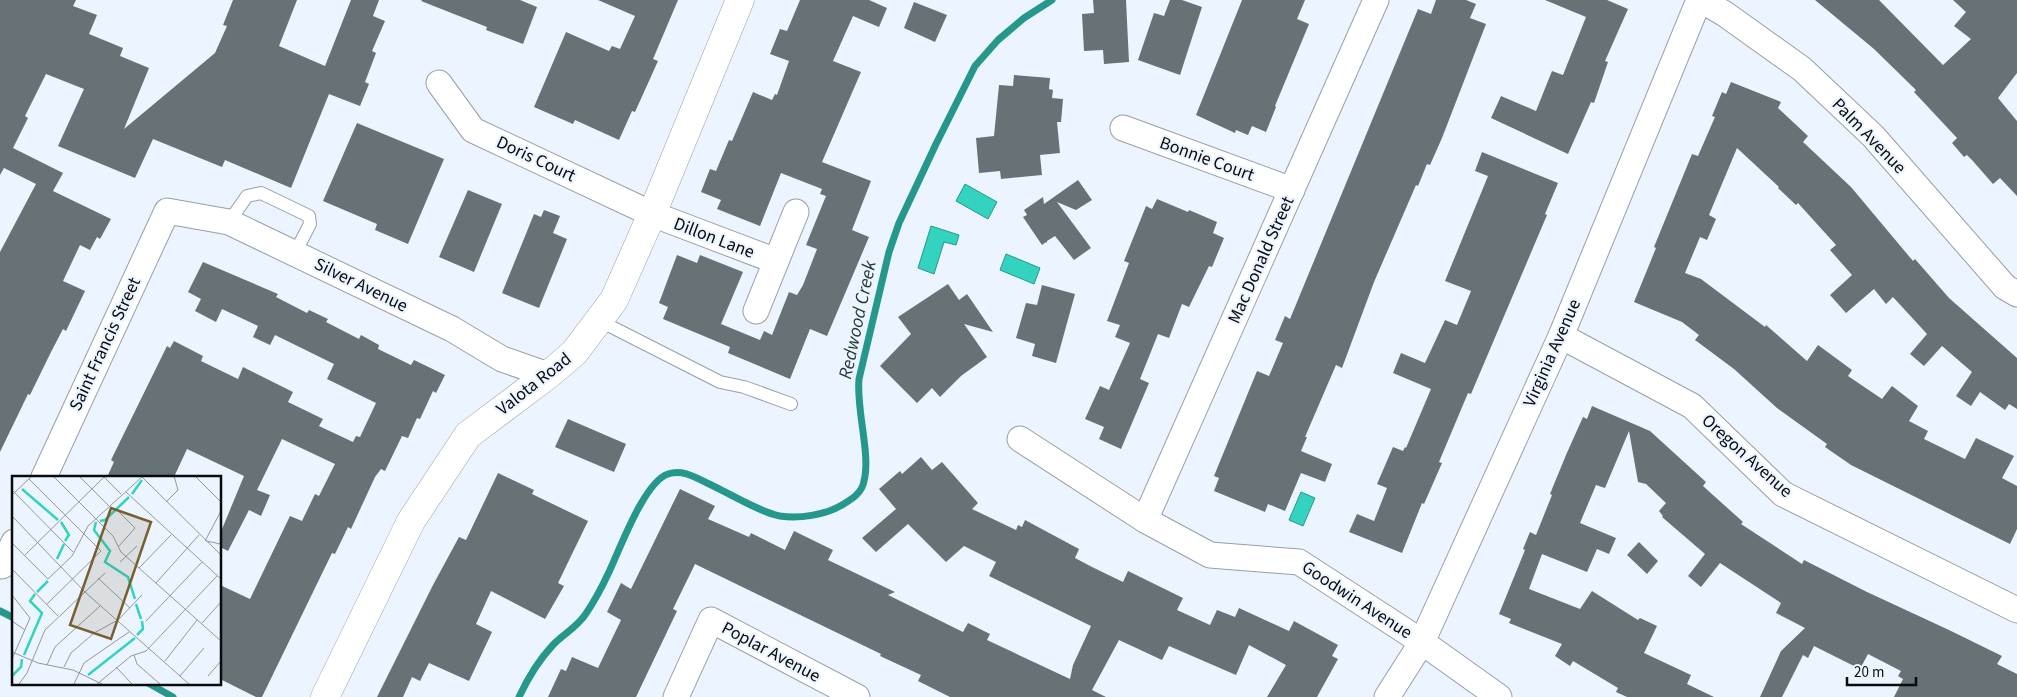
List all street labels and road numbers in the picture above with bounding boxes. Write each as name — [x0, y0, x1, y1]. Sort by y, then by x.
street label: Palm Avenue — [1826, 92, 1912, 180]
street label: Doris Court — [492, 130, 580, 188]
street label: Bonnie Court — [1156, 130, 1258, 188]
street label: Mac Donald Street — [1222, 192, 1300, 328]
street label: Dillon Lane — [670, 211, 758, 265]
street label: Silver Avenue — [310, 252, 412, 318]
street label: Saint Francis Street — [63, 273, 147, 415]
street label: Virginia Avenue — [1517, 295, 1587, 411]
street label: Valota Road — [491, 347, 577, 421]
street label: Oregon Avenue — [1696, 408, 1798, 504]
street label: Goodwin Avenue — [1297, 555, 1417, 645]
street label: Poplar Avenue — [717, 615, 825, 689]

